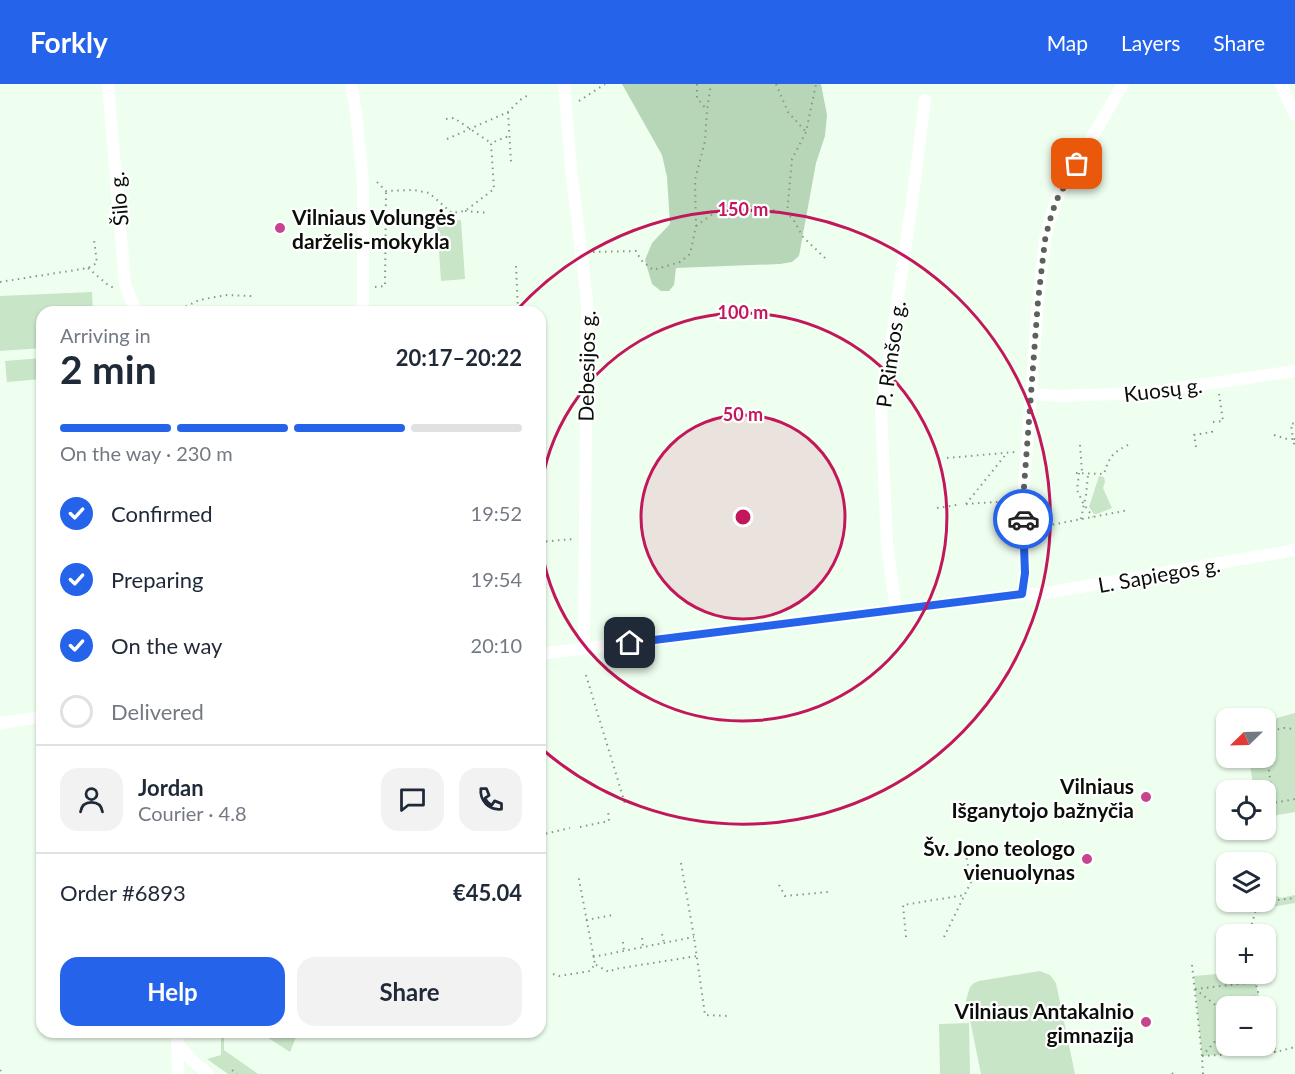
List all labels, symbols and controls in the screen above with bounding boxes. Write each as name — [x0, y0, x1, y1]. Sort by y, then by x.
text: Forkly — [30, 25, 108, 59]
text: Map — [1047, 30, 1088, 55]
text: Layers — [1121, 30, 1180, 55]
text: Share — [1213, 30, 1265, 55]
pin — [1051, 138, 1102, 189]
icon: bag — [1060, 147, 1093, 180]
street label: Šilo g. — [103, 171, 133, 227]
text: 150 m — [718, 198, 768, 220]
place label: Vilniaus Volungės darželis-mokykla — [291, 204, 456, 253]
marker: Vilniaus Volungės darželis-mokykla — [273, 221, 287, 235]
street label: P. Rimšos g. — [870, 299, 910, 409]
text: 100 m — [718, 301, 768, 323]
street label: Debesijos g. — [573, 310, 599, 422]
text: Arriving in — [60, 323, 151, 347]
text: 20:17–20:22 — [396, 344, 522, 371]
text: 2 min — [60, 346, 157, 392]
street label: Kuosų g. — [1122, 372, 1204, 406]
text: 50 m — [723, 403, 763, 425]
text: On the way · 230 m — [60, 441, 233, 465]
courier — [993, 489, 1053, 549]
icon: check — [60, 497, 93, 530]
text: Confirmed — [111, 500, 213, 527]
text: 19:52 — [471, 501, 522, 525]
icon: car — [1007, 503, 1040, 536]
centre of rings — [733, 507, 753, 527]
street label: L. Sapiegos g. — [1096, 551, 1222, 597]
icon: check — [60, 563, 93, 596]
text: Preparing — [111, 566, 203, 593]
text: 19:54 — [471, 567, 522, 591]
pin — [604, 617, 655, 668]
icon: home — [613, 626, 646, 659]
icon: check — [60, 629, 93, 662]
text: On the way — [111, 632, 222, 659]
text: 20:10 — [471, 633, 522, 657]
text: Delivered — [111, 698, 204, 725]
north arrow — [1216, 708, 1276, 768]
map controls — [1216, 708, 1276, 1056]
button: person — [60, 768, 123, 831]
button: chat — [381, 768, 444, 831]
button: phone — [459, 768, 522, 831]
place label: Vilniaus Išganytojo bažnyčia — [952, 773, 1134, 822]
text: Jordan — [138, 774, 204, 801]
button: locate — [1216, 780, 1276, 840]
marker: Vilniaus Išganytojo bažnyčia — [1139, 790, 1153, 804]
text: Courier · 4.8 — [138, 801, 247, 825]
place label: Šv. Jono teologo vienuolynas — [923, 835, 1075, 884]
marker: Šv. Jono teologo vienuolynas — [1080, 852, 1094, 866]
button: layers — [1216, 852, 1276, 912]
text: Order #6893 — [60, 879, 186, 906]
text: €45.04 — [453, 879, 522, 906]
button: + — [1216, 924, 1276, 984]
button: Help — [60, 957, 285, 1026]
button: Share — [297, 957, 522, 1026]
button: − — [1216, 996, 1276, 1056]
place label: Vilniaus Antakalnio gimnazija — [953, 998, 1134, 1047]
marker: Vilniaus Antakalnio gimnazija — [1139, 1015, 1153, 1029]

